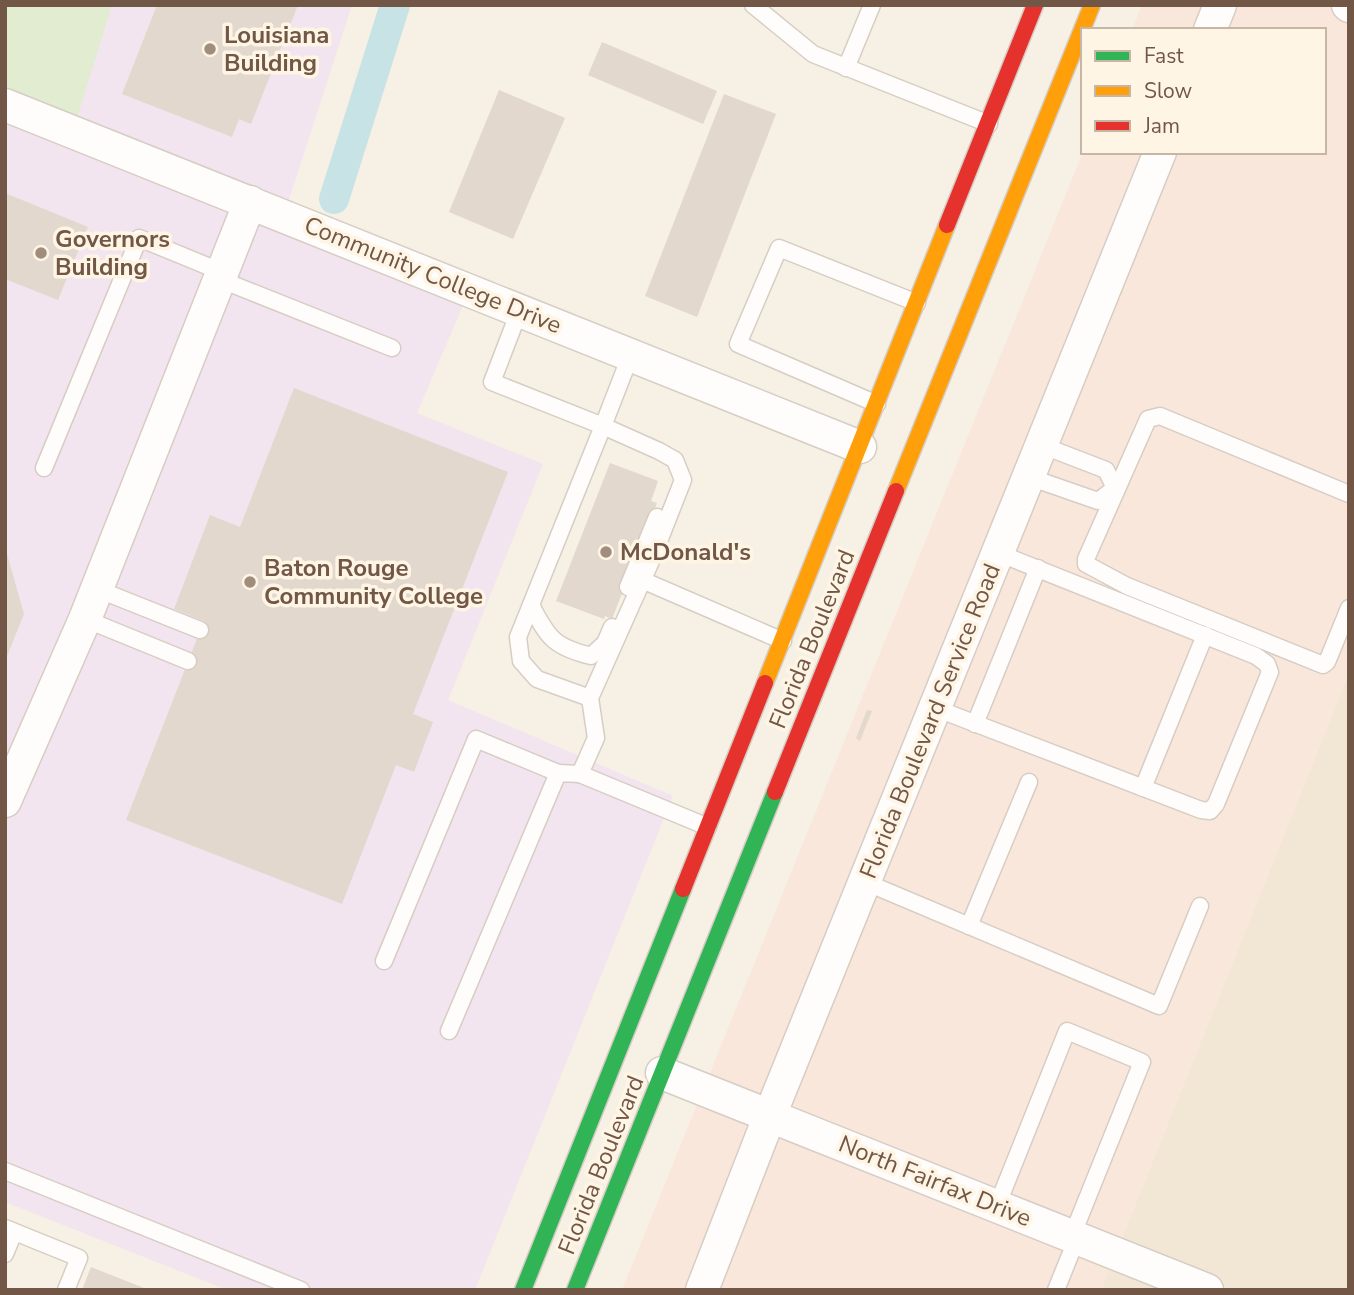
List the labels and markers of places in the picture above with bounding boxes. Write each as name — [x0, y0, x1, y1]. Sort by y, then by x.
place label: Louisiana Building — [224, 19, 329, 79]
marker: Louisiana Building — [202, 41, 218, 57]
place label: Governors Building — [55, 223, 170, 283]
marker: Governors Building — [33, 245, 49, 261]
place label: McDonald's — [620, 536, 751, 568]
marker: McDonald's — [598, 544, 614, 560]
place label: Baton Rouge Community College — [264, 552, 483, 612]
marker: Baton Rouge Community College — [242, 574, 258, 590]

